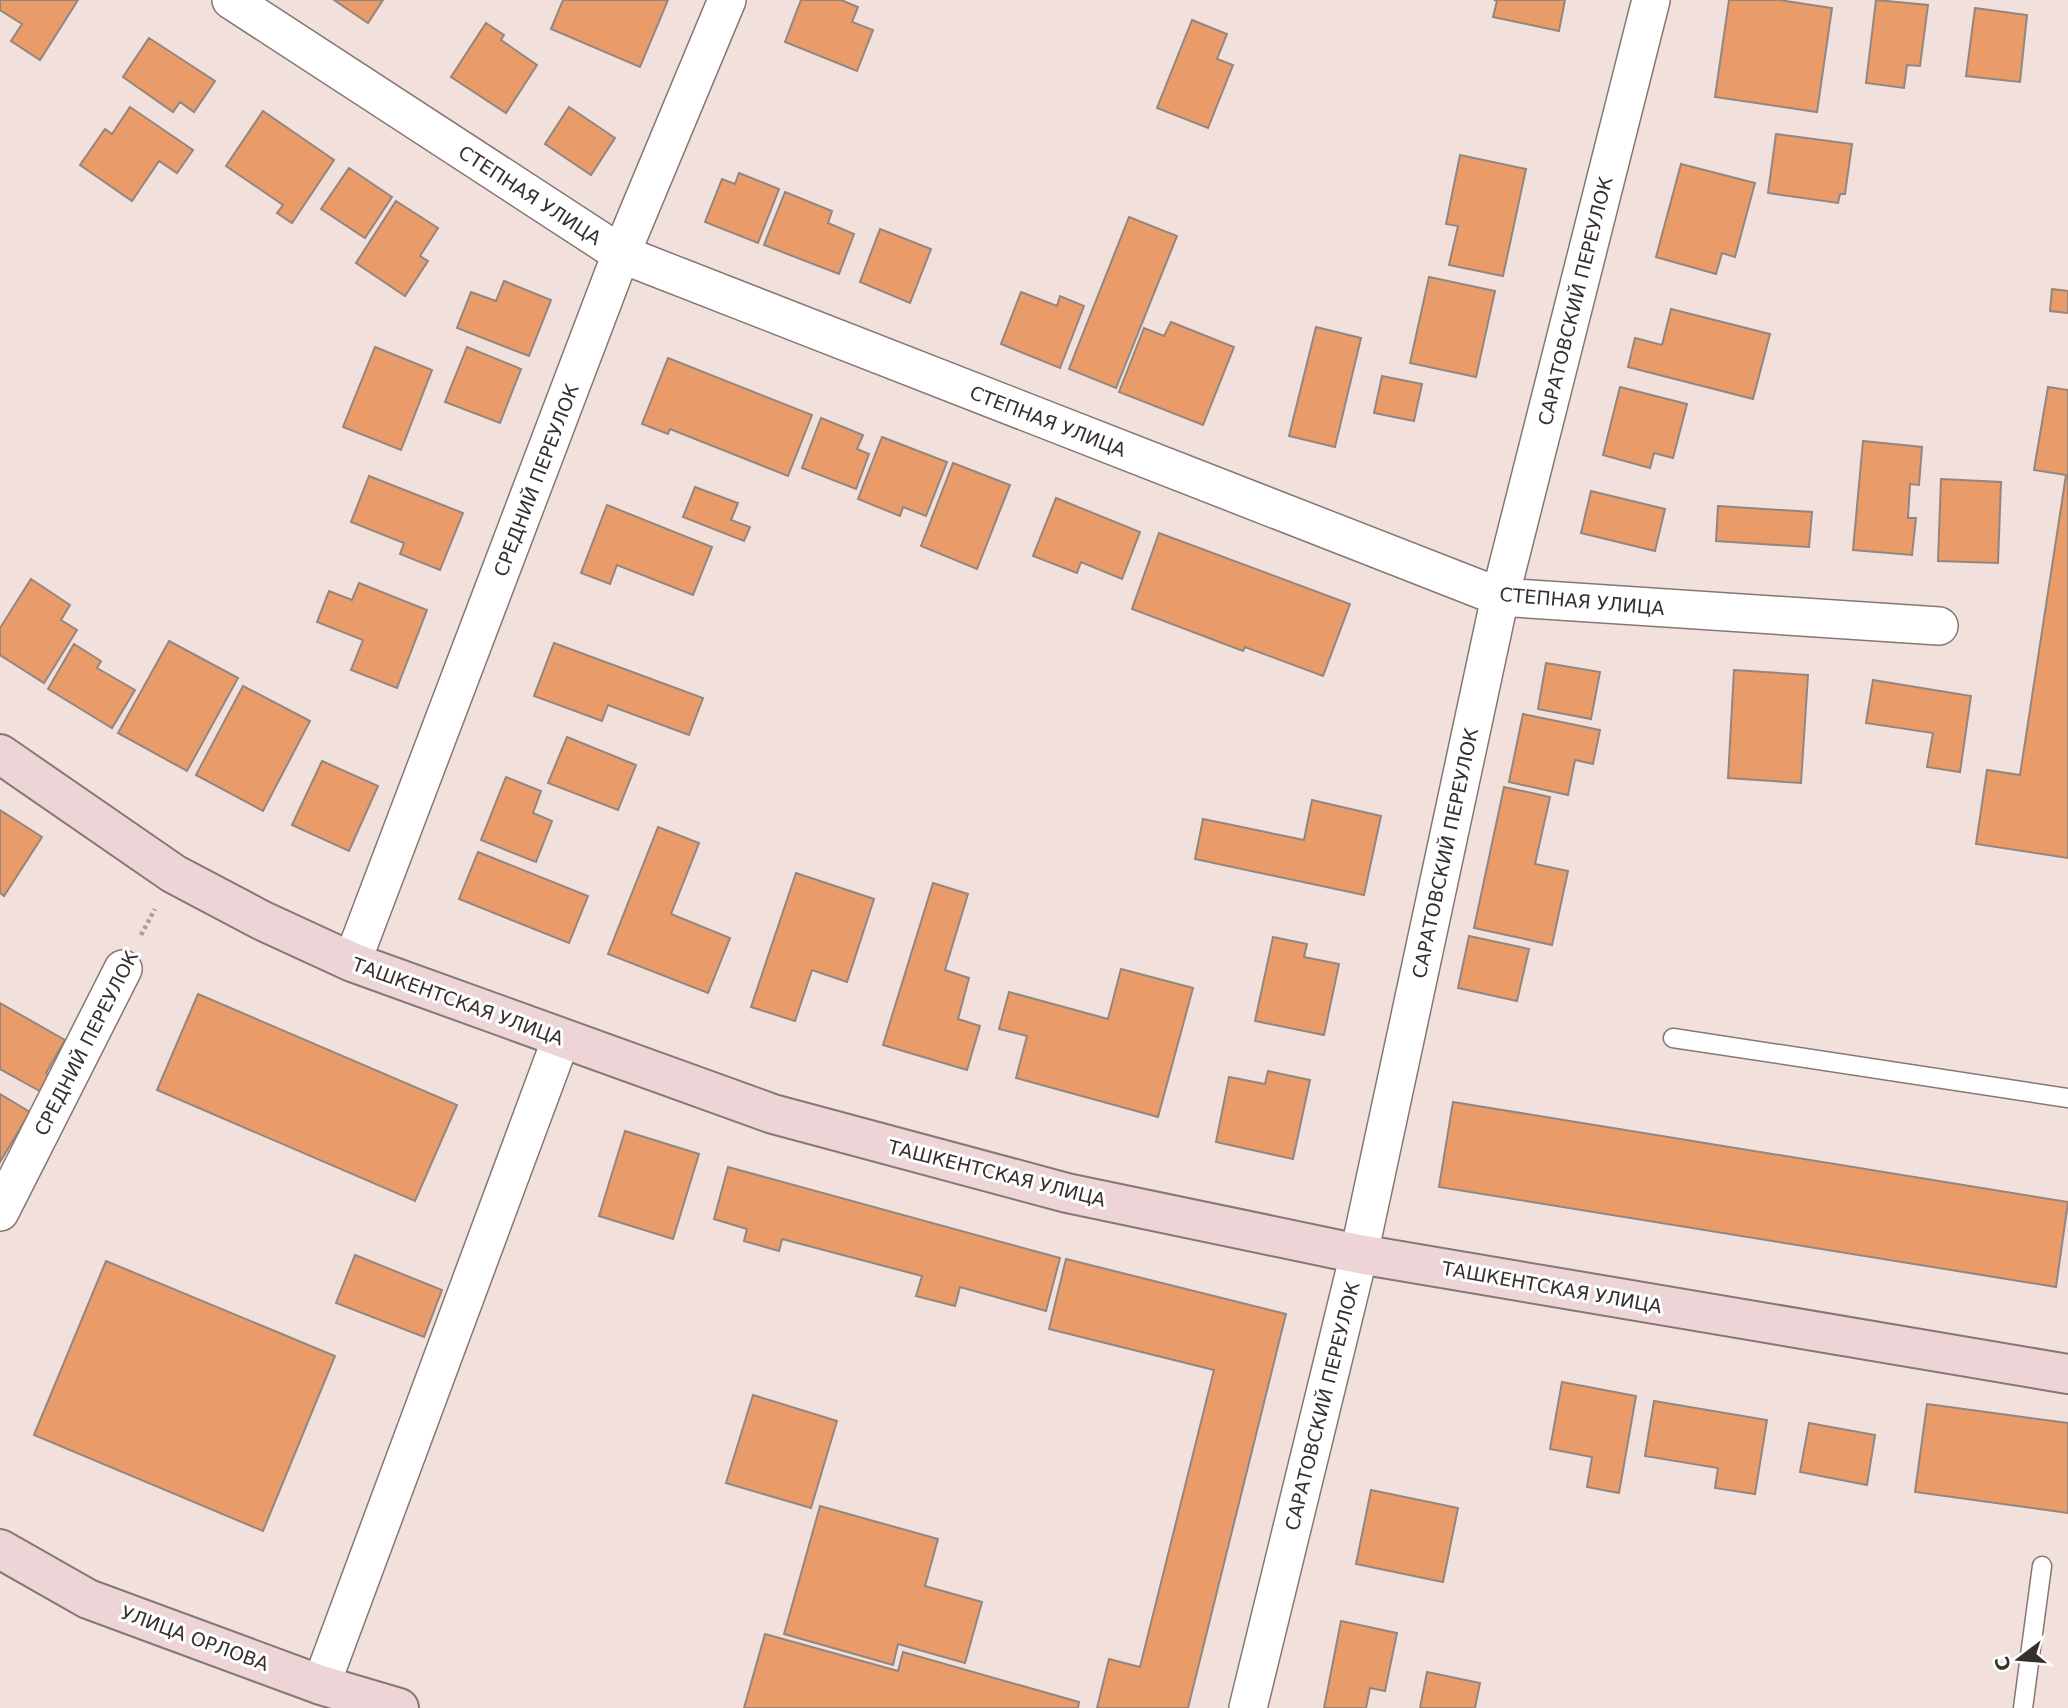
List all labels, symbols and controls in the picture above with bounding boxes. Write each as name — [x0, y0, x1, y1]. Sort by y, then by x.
street label: СТЕПНАЯ УЛИЦА — [455, 141, 605, 249]
street label: САРАТОВСКИЙ ПЕРЕУЛОК — [1533, 174, 1617, 428]
street label: СРЕДНИЙ ПЕРЕУЛОК — [489, 380, 583, 579]
street label: СТЕПНАЯ УЛИЦА — [967, 381, 1129, 461]
street label: СТЕПНАЯ УЛИЦА — [1499, 583, 1665, 619]
street label: САРАТОВСКИЙ ПЕРЕУЛОК — [1408, 725, 1482, 980]
street label: СРЕДНИЙ ПЕРЕУЛОК — [30, 946, 142, 1139]
street label: ТАШКЕНТСКАЯ УЛИЦА — [348, 952, 567, 1049]
street label: ТАШКЕНТСКАЯ УЛИЦА — [885, 1135, 1108, 1211]
street label: ТАШКЕНТСКАЯ УЛИЦА — [1439, 1257, 1664, 1317]
street label: САРАТОВСКИЙ ПЕРЕУЛОК — [1280, 1279, 1364, 1533]
street label: УЛИЦА ОРЛОВА — [118, 1601, 272, 1675]
north arrow — [1984, 1624, 2054, 1694]
text: С — [1990, 1654, 2015, 1673]

